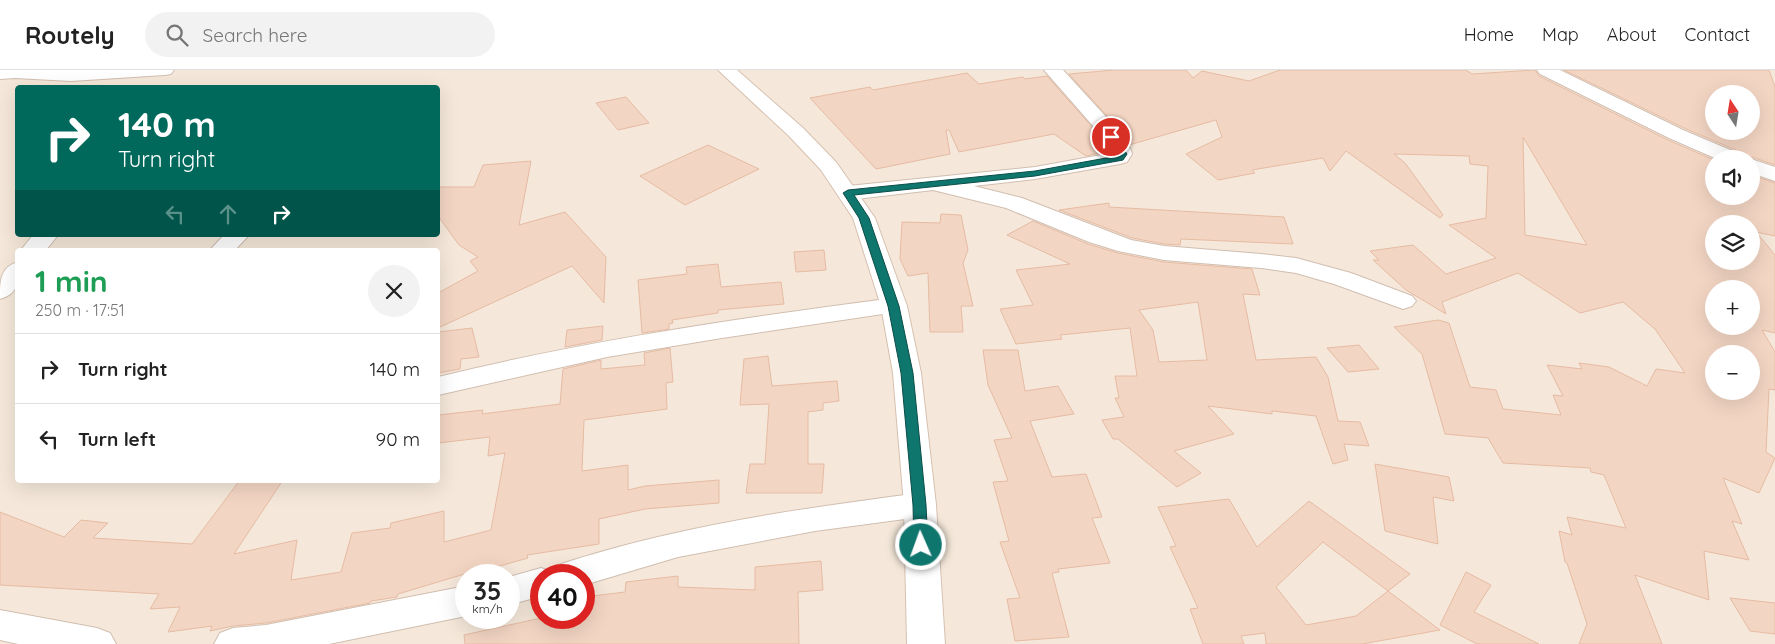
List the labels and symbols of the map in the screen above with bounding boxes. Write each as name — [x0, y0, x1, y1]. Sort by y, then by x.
north arrow — [1705, 85, 1760, 140]
pin — [1090, 116, 1132, 158]
position arrow — [894, 518, 946, 570]
speed limit sign: 40 — [530, 564, 595, 629]

